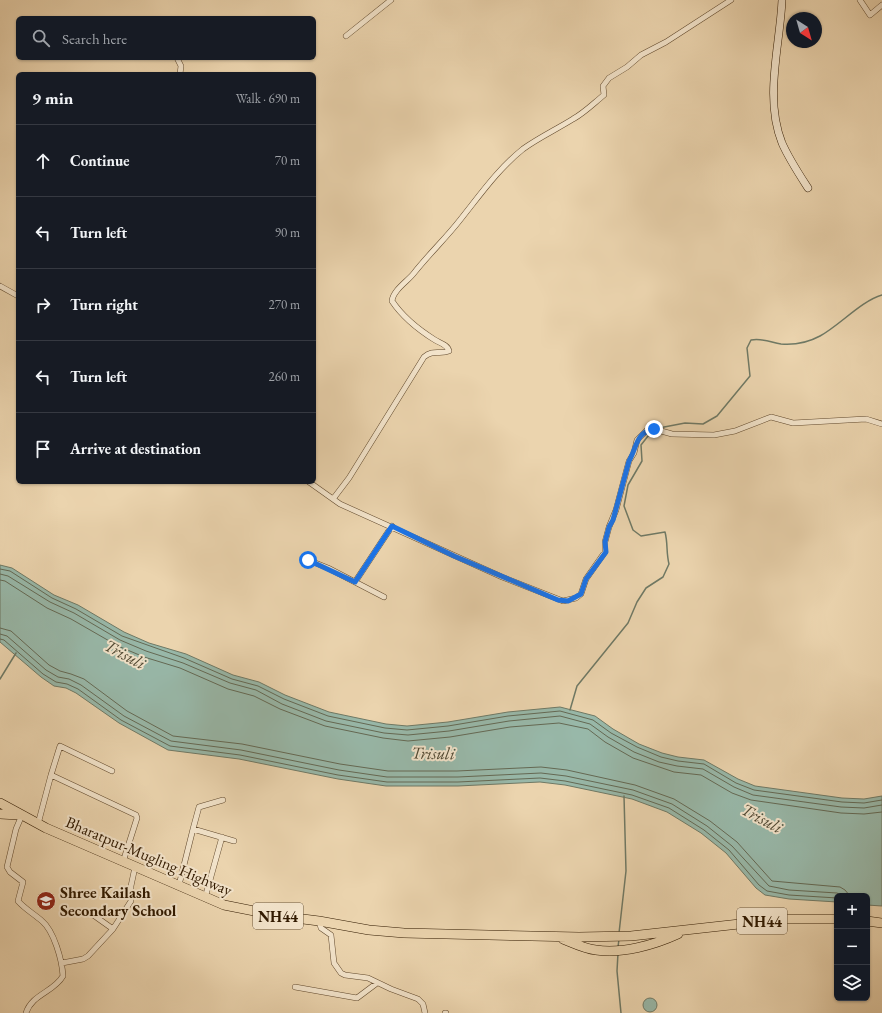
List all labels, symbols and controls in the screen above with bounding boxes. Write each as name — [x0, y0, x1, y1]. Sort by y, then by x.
north arrow — [786, 12, 822, 48]
search box — [16, 16, 316, 60]
icon: search — [30, 27, 52, 49]
text: Search here — [62, 29, 127, 48]
text: 9 min — [32, 87, 73, 109]
text: Walk · 690 m — [236, 90, 300, 107]
icon: ahead — [32, 150, 54, 172]
text: Continue — [70, 151, 130, 170]
text: 70 m — [275, 152, 300, 169]
icon: left — [32, 222, 54, 244]
text: Turn left — [70, 223, 127, 242]
text: 90 m — [275, 224, 300, 241]
icon: right — [32, 294, 54, 316]
text: Turn right — [70, 295, 138, 314]
text: 270 m — [269, 296, 300, 313]
icon: left — [32, 366, 54, 388]
text: Turn left — [70, 367, 127, 386]
text: 260 m — [269, 368, 300, 385]
route end — [645, 420, 663, 438]
icon: arrive — [32, 438, 54, 460]
text: Arrive at destination — [70, 439, 201, 458]
route start — [299, 551, 317, 569]
water label: Trisuli — [101, 634, 150, 674]
water label: Trisuli — [411, 742, 456, 764]
water label: Trisuli — [738, 798, 787, 838]
street label: Bharatpur-Mugling Highway — [62, 811, 236, 901]
place label: Shree Kailash Secondary School — [60, 882, 177, 921]
school or university icon: Shree Kailash Secondary School — [35, 890, 57, 912]
map controls — [834, 893, 870, 1001]
button: + — [834, 893, 870, 929]
road number: NH44 — [253, 903, 303, 929]
road number: NH44 — [737, 908, 787, 934]
button: − — [834, 929, 870, 965]
button: layers — [834, 965, 870, 1001]

